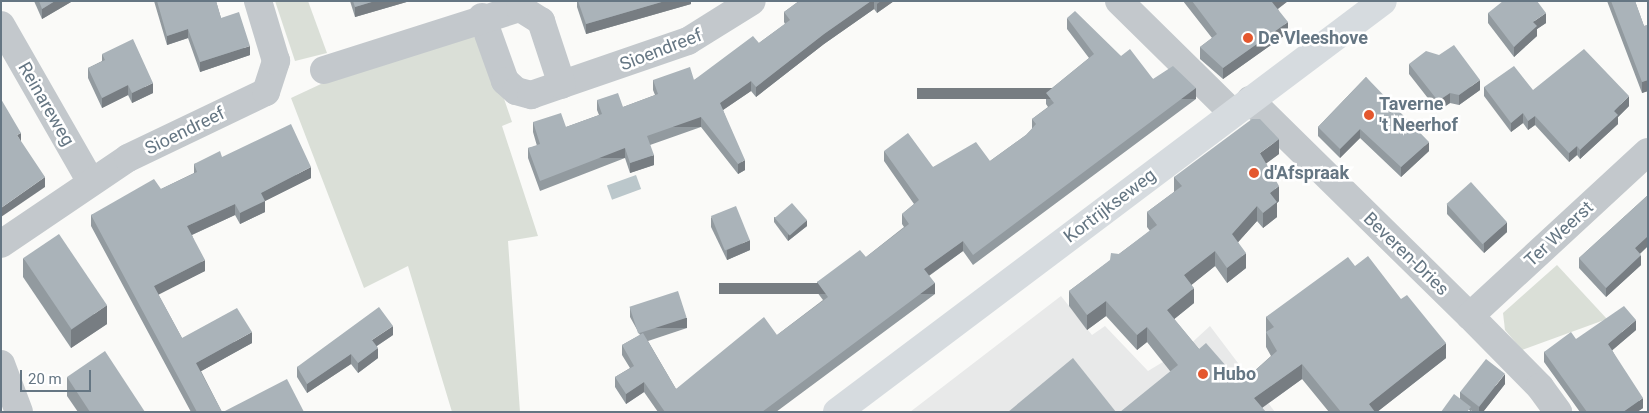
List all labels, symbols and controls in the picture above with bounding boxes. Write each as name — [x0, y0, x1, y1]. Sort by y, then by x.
street label: Sioendreef — [617, 24, 705, 76]
place label: De Vleeshove — [1258, 27, 1368, 49]
marker: De Vleeshove — [1242, 32, 1254, 44]
street label: Reinareweg — [13, 58, 79, 150]
place label: Taverne 't Neerhof — [1379, 94, 1458, 136]
street label: Sioendreef — [142, 102, 228, 160]
marker: Taverne 't Neerhof — [1363, 109, 1375, 121]
place label: d'Afspraak — [1264, 162, 1349, 184]
street label: Kortrijkseweg — [1060, 164, 1160, 248]
marker: d'Afspraak — [1248, 167, 1260, 179]
street label: Ter Weerst — [1520, 197, 1598, 271]
street label: Beveren-Dries — [1359, 208, 1453, 300]
scale bar — [22, 360, 94, 392]
place label: Hubo — [1213, 363, 1256, 385]
marker: Hubo — [1197, 368, 1209, 380]
text: 20 m — [28, 370, 62, 388]

